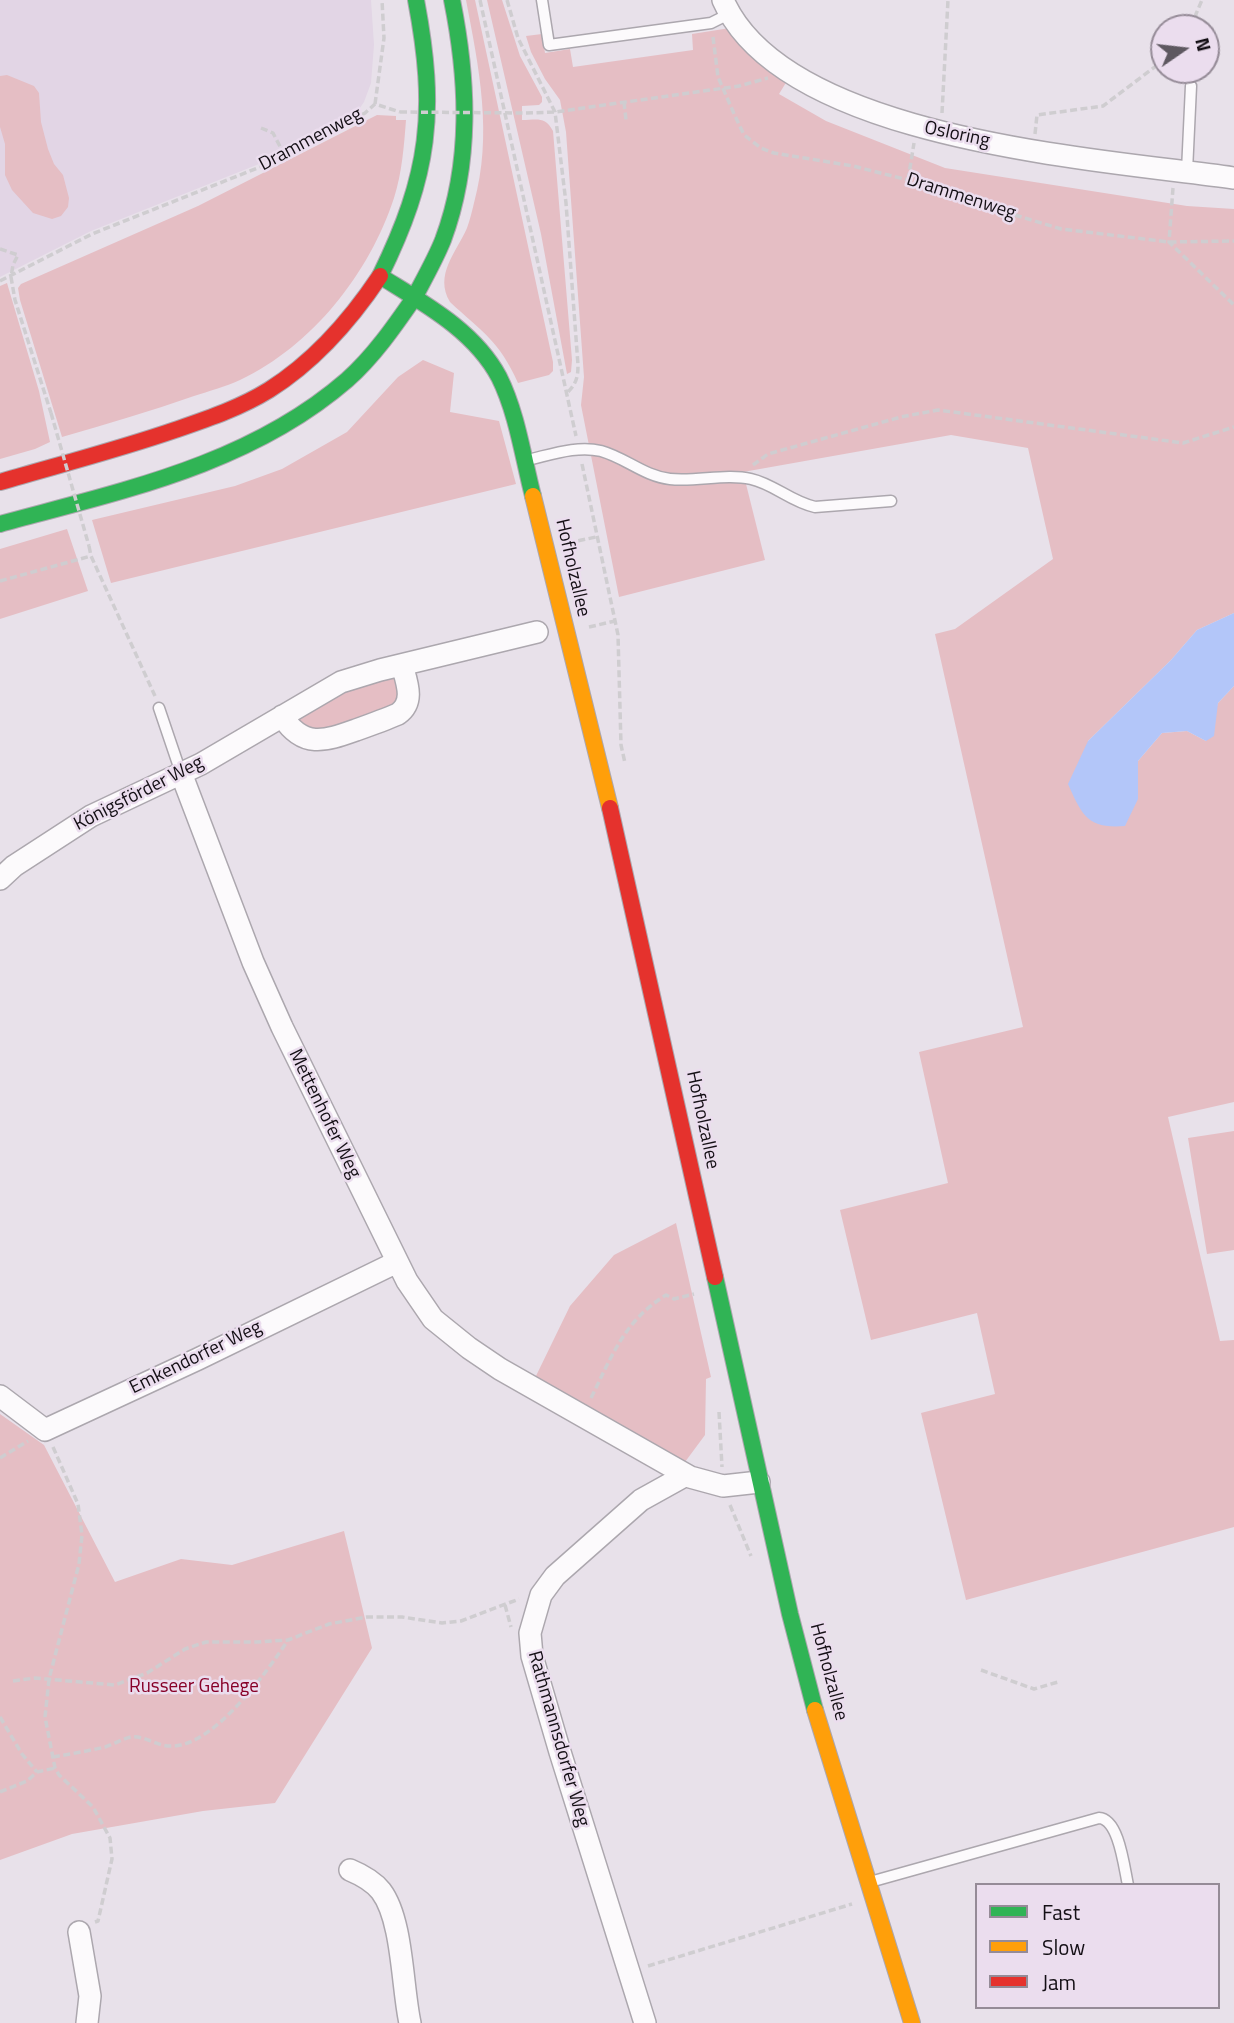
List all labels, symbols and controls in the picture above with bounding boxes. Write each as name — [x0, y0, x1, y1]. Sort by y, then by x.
north arrow — [1150, 14, 1220, 84]
text: N — [1188, 34, 1220, 54]
street label: Drammenweg — [256, 103, 366, 177]
street label: Osloring — [922, 117, 992, 153]
street label: Drammenweg — [903, 169, 1019, 225]
street label: Hofholzallee — [550, 517, 594, 619]
street label: Königsförder Weg — [70, 752, 208, 836]
street label: Mettenhofer Weg — [283, 1046, 365, 1182]
street label: Hofholzallee — [680, 1069, 724, 1171]
street label: Emkendorfer Weg — [126, 1316, 266, 1400]
street label: Hofholzallee — [804, 1621, 852, 1723]
street label: Rathmannsdorfer Weg — [522, 1649, 594, 1829]
park label: Russeer Gehege — [129, 1676, 259, 1698]
legend — [975, 1883, 1220, 2009]
text: Fast — [1042, 1896, 1080, 1928]
text: Slow — [1042, 1931, 1085, 1963]
text: Jam — [1042, 1966, 1076, 1998]

